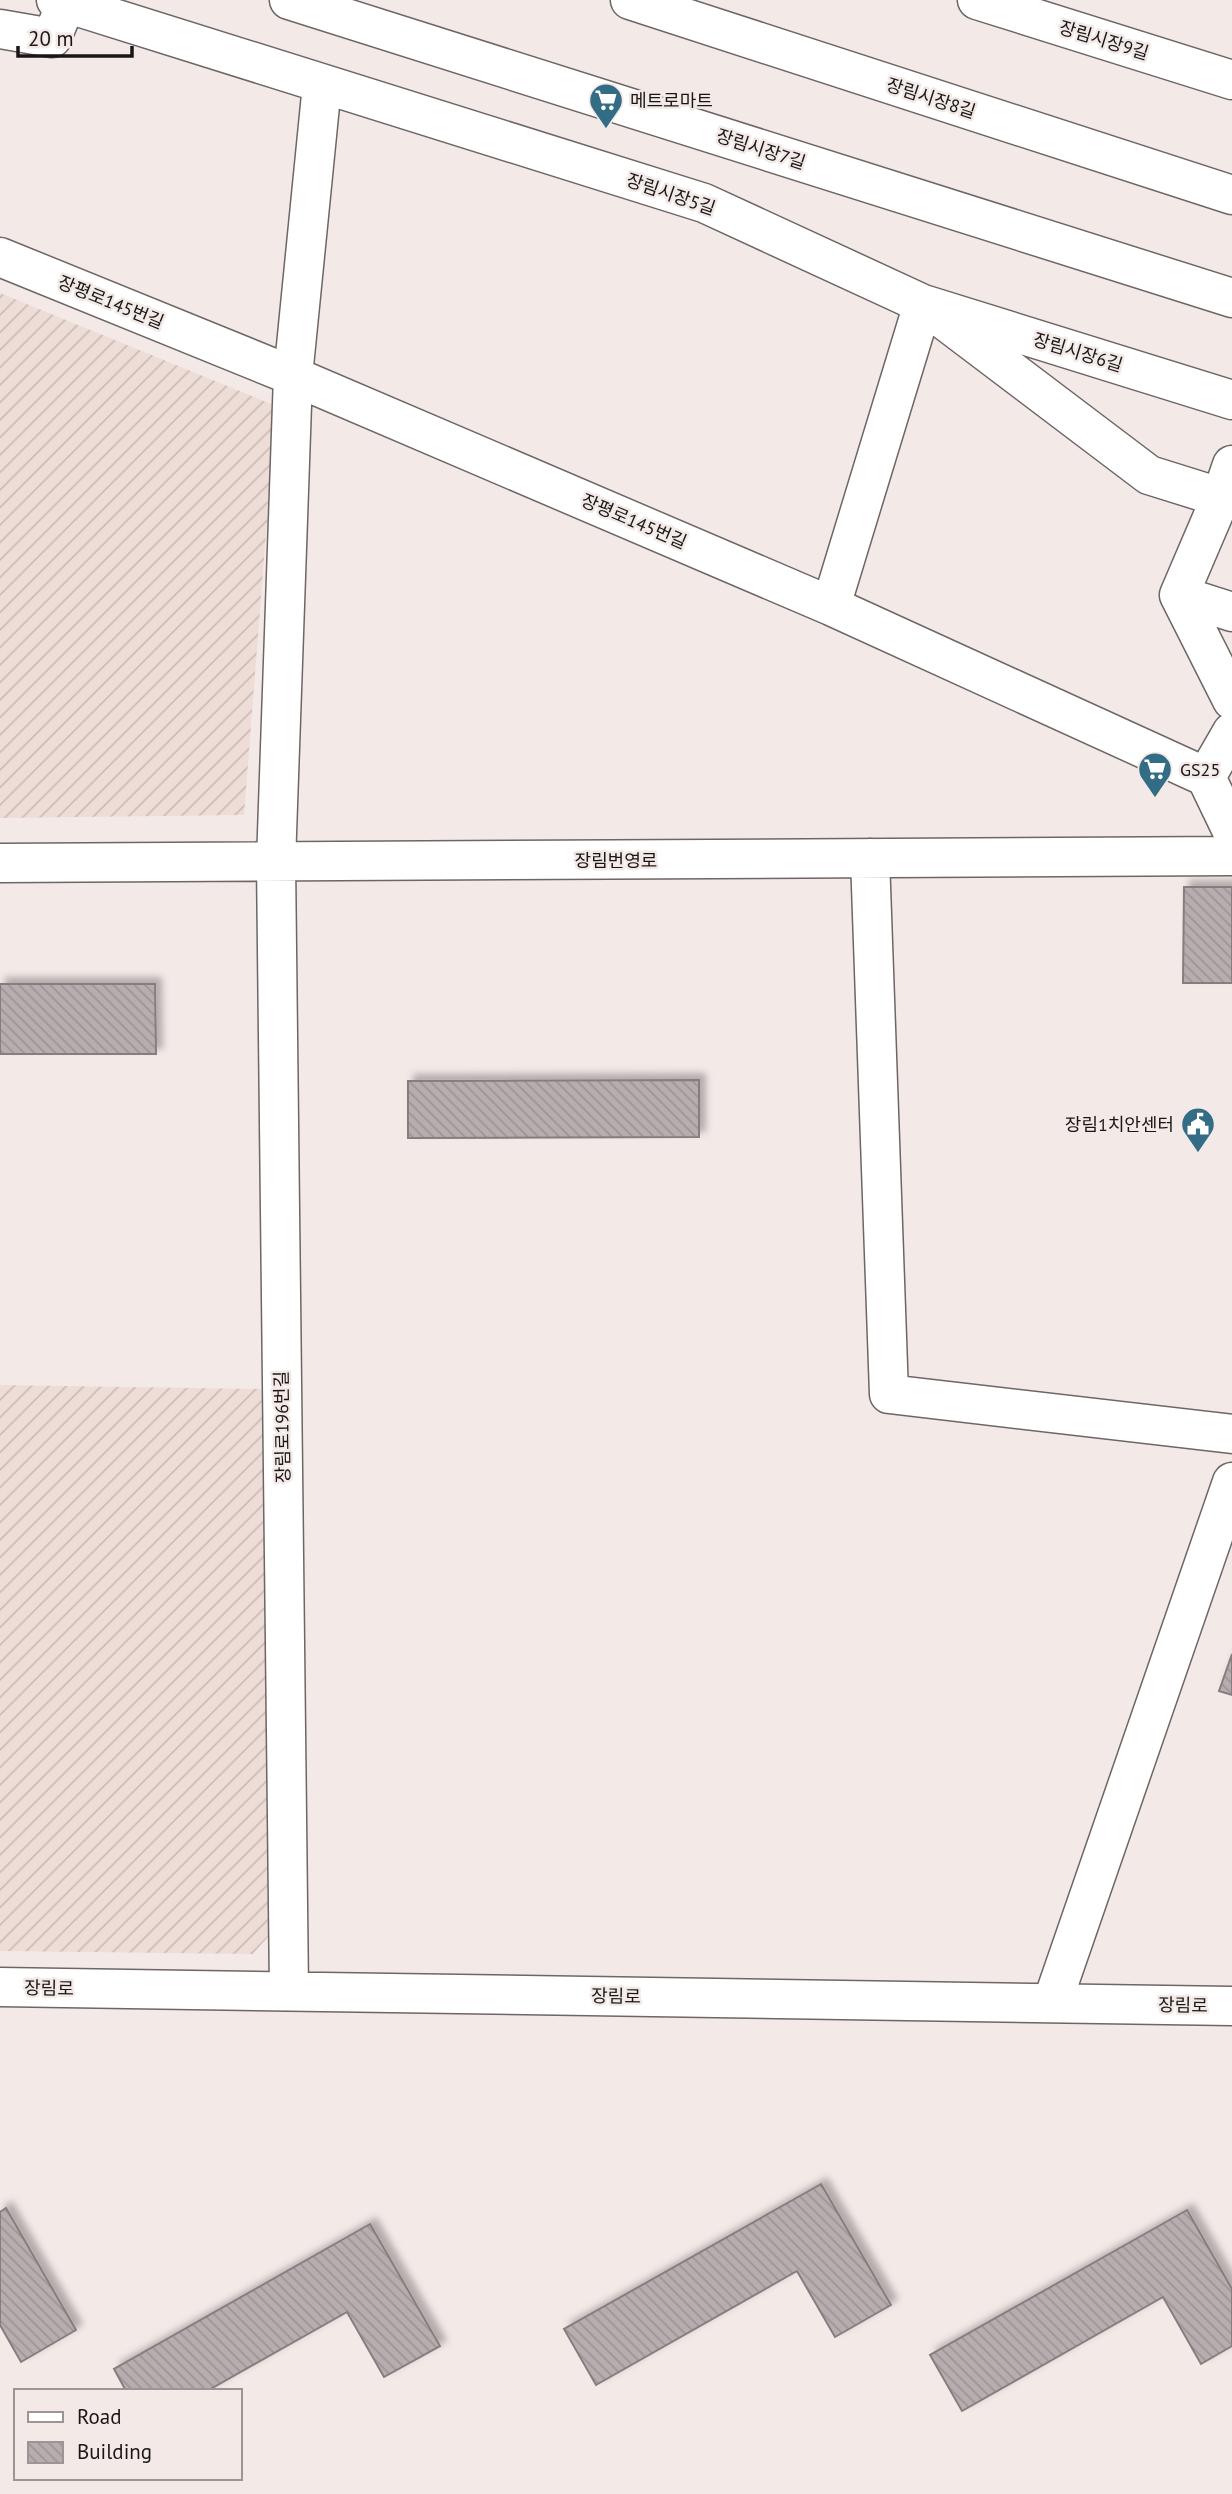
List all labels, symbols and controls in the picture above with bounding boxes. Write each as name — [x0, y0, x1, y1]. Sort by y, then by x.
scale bar — [18, 14, 131, 58]
street label: 장림시장9길 — [1056, 15, 1152, 65]
text: 20 m — [28, 25, 74, 52]
street label: 장림시장8길 — [883, 73, 979, 123]
supermarket icon: 메트로마트 — [587, 81, 625, 130]
place label: 메트로마트 — [630, 89, 713, 112]
street label: 장림시장7길 — [713, 124, 809, 174]
street label: 장림시장5길 — [623, 168, 719, 220]
street label: 장평로145번길 — [55, 270, 167, 334]
street label: 장림시장6길 — [1030, 327, 1126, 377]
street label: 장평로145번길 — [578, 488, 690, 554]
supermarket icon: GS25 — [1136, 750, 1174, 799]
place label: GS25 — [1180, 758, 1220, 781]
street label: 장림번영로 — [575, 849, 657, 872]
public building icon: 장림1치안센터 — [1179, 1105, 1217, 1154]
place label: 장림1치안센터 — [1065, 1113, 1174, 1136]
street label: 장림로196번길 — [270, 1371, 294, 1483]
street label: 장림로 — [24, 1976, 74, 2000]
street label: 장림로 — [591, 1984, 641, 2008]
street label: 장림로 — [1158, 1993, 1208, 2017]
legend — [14, 2389, 242, 2480]
text: Road — [77, 2403, 121, 2430]
text: Building — [77, 2438, 152, 2465]

